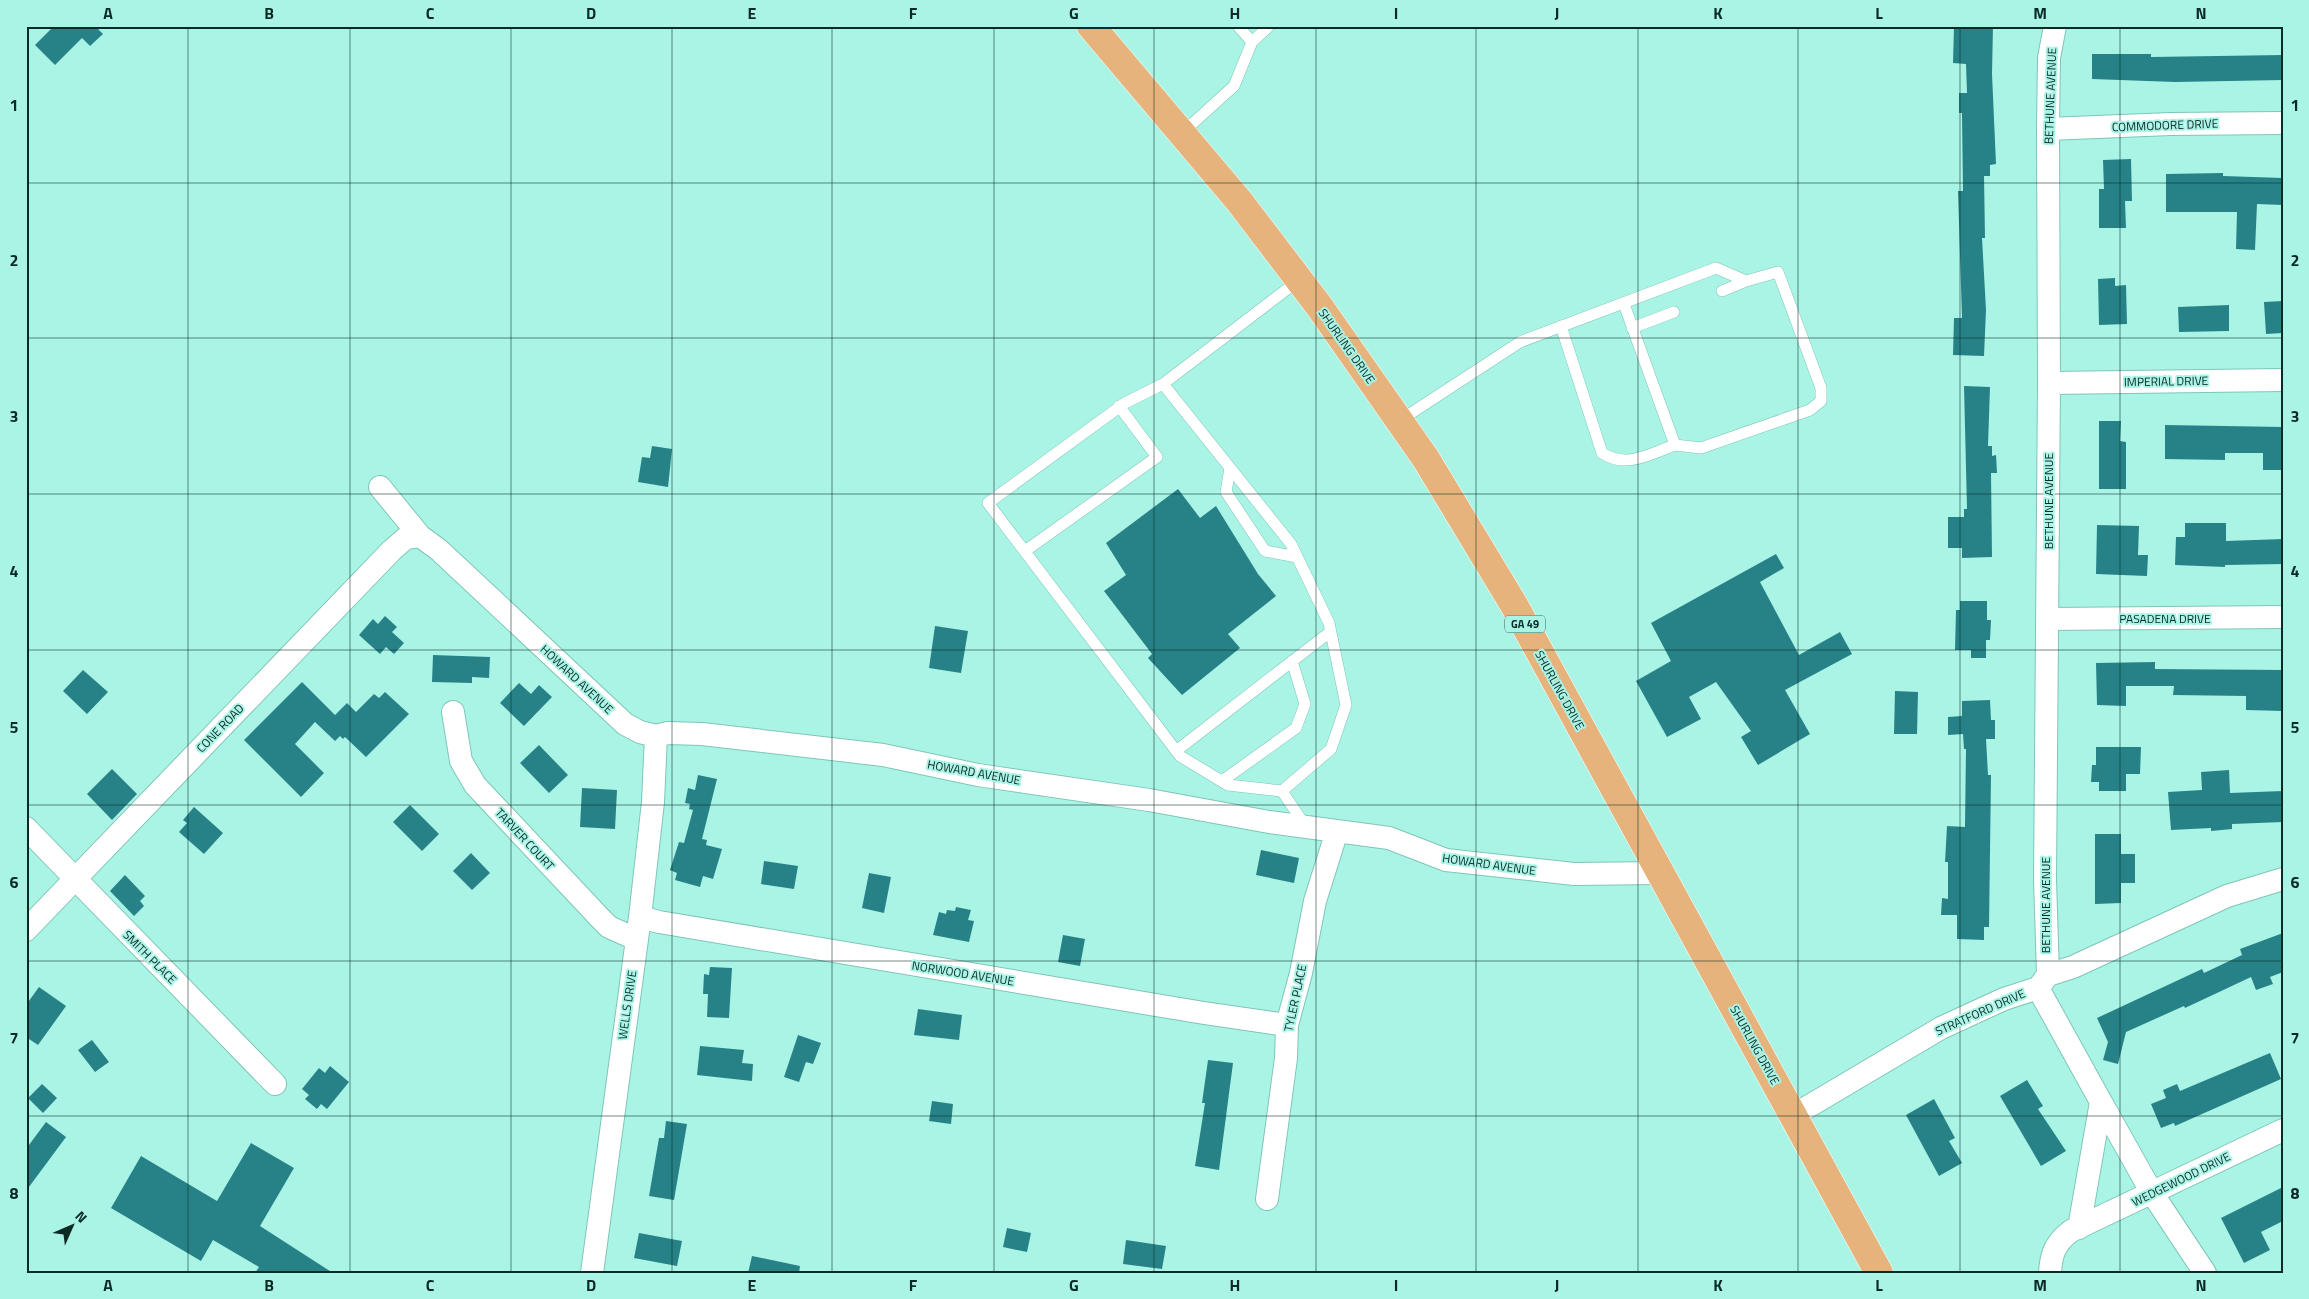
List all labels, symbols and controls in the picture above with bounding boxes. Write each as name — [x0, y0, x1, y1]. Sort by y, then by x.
text: A — [103, 1, 113, 25]
text: B — [264, 1, 274, 25]
text: C — [426, 1, 435, 25]
text: D — [586, 1, 596, 25]
text: E — [748, 1, 757, 25]
text: F — [909, 1, 918, 25]
text: G — [1069, 1, 1079, 25]
text: H — [1230, 1, 1240, 25]
text: I — [1394, 1, 1398, 25]
text: J — [1555, 1, 1559, 25]
text: K — [1713, 1, 1723, 25]
text: L — [1875, 1, 1883, 25]
text: M — [2033, 1, 2047, 25]
text: N — [2195, 1, 2207, 25]
street label: BETHUNE AVENUE — [2039, 47, 2061, 145]
text: 1 — [10, 93, 18, 117]
text: 1 — [2291, 93, 2299, 117]
street label: COMMODORE DRIVE — [2111, 114, 2219, 136]
text: 2 — [10, 248, 18, 272]
text: 2 — [2291, 248, 2299, 272]
street label: SHURLING DRIVE — [1314, 304, 1380, 388]
street label: IMPERIAL DRIVE — [2124, 371, 2209, 391]
text: 3 — [10, 404, 18, 428]
text: 3 — [2291, 404, 2299, 428]
street label: BETHUNE AVENUE — [2039, 452, 2058, 549]
text: 4 — [10, 559, 19, 583]
text: 4 — [2291, 559, 2300, 583]
street label: PASADENA DRIVE — [2119, 609, 2211, 628]
road number: GA 49 — [1505, 616, 1545, 632]
street label: HOWARD AVENUE — [536, 640, 618, 718]
street label: SHURLING DRIVE — [1530, 647, 1590, 734]
street label: CONE ROAD — [192, 699, 248, 757]
text: 5 — [10, 715, 19, 739]
text: 5 — [2291, 715, 2300, 739]
street label: HOWARD AVENUE — [926, 754, 1022, 790]
street label: TARVER COURT — [491, 803, 560, 875]
street label: HOWARD AVENUE — [1441, 848, 1537, 880]
street label: BETHUNE AVENUE — [2036, 856, 2055, 953]
text: 6 — [10, 870, 19, 894]
text: 6 — [2291, 870, 2300, 894]
street label: SMITH PLACE — [119, 926, 182, 989]
street label: NORWOOD AVENUE — [911, 956, 1016, 991]
street label: TYLER PLACE — [1279, 962, 1311, 1033]
street label: WELLS DRIVE — [613, 969, 641, 1041]
street label: STRATFORD DRIVE — [1932, 984, 2028, 1040]
street label: SHURLING DRIVE — [1725, 1002, 1785, 1089]
text: 7 — [10, 1026, 18, 1050]
text: 7 — [2291, 1026, 2299, 1050]
street label: WEDGEWOOD DRIVE — [2128, 1147, 2234, 1211]
text: 8 — [10, 1181, 19, 1205]
text: 8 — [2291, 1181, 2300, 1205]
north arrow — [48, 1202, 98, 1252]
text: N — [71, 1206, 92, 1227]
text: A — [103, 1273, 113, 1297]
text: B — [264, 1273, 274, 1297]
text: C — [426, 1273, 435, 1297]
text: D — [586, 1273, 596, 1297]
text: E — [748, 1273, 757, 1297]
text: F — [909, 1273, 918, 1297]
text: G — [1069, 1273, 1079, 1297]
text: H — [1230, 1273, 1240, 1297]
text: I — [1394, 1273, 1398, 1297]
text: J — [1555, 1273, 1559, 1297]
text: K — [1713, 1273, 1723, 1297]
text: L — [1875, 1273, 1883, 1297]
text: M — [2033, 1273, 2047, 1297]
text: N — [2195, 1273, 2207, 1297]

